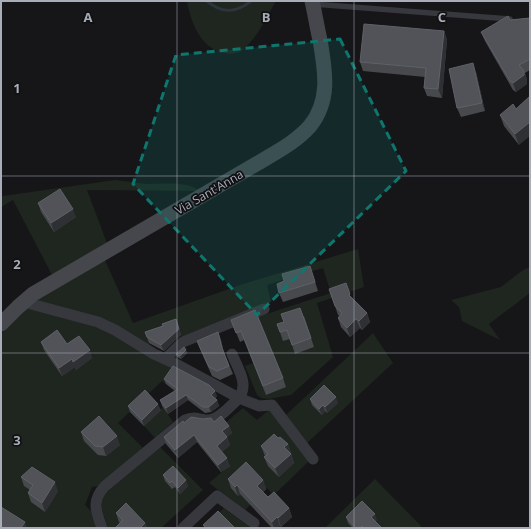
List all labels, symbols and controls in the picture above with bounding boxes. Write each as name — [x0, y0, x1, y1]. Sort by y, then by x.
text: A — [84, 8, 93, 26]
text: B — [262, 8, 271, 26]
text: C — [438, 8, 446, 26]
text: 1 — [13, 79, 21, 97]
street label: Via Sant'Anna — [172, 166, 246, 218]
text: 2 — [13, 255, 21, 273]
text: 3 — [13, 431, 21, 449]

